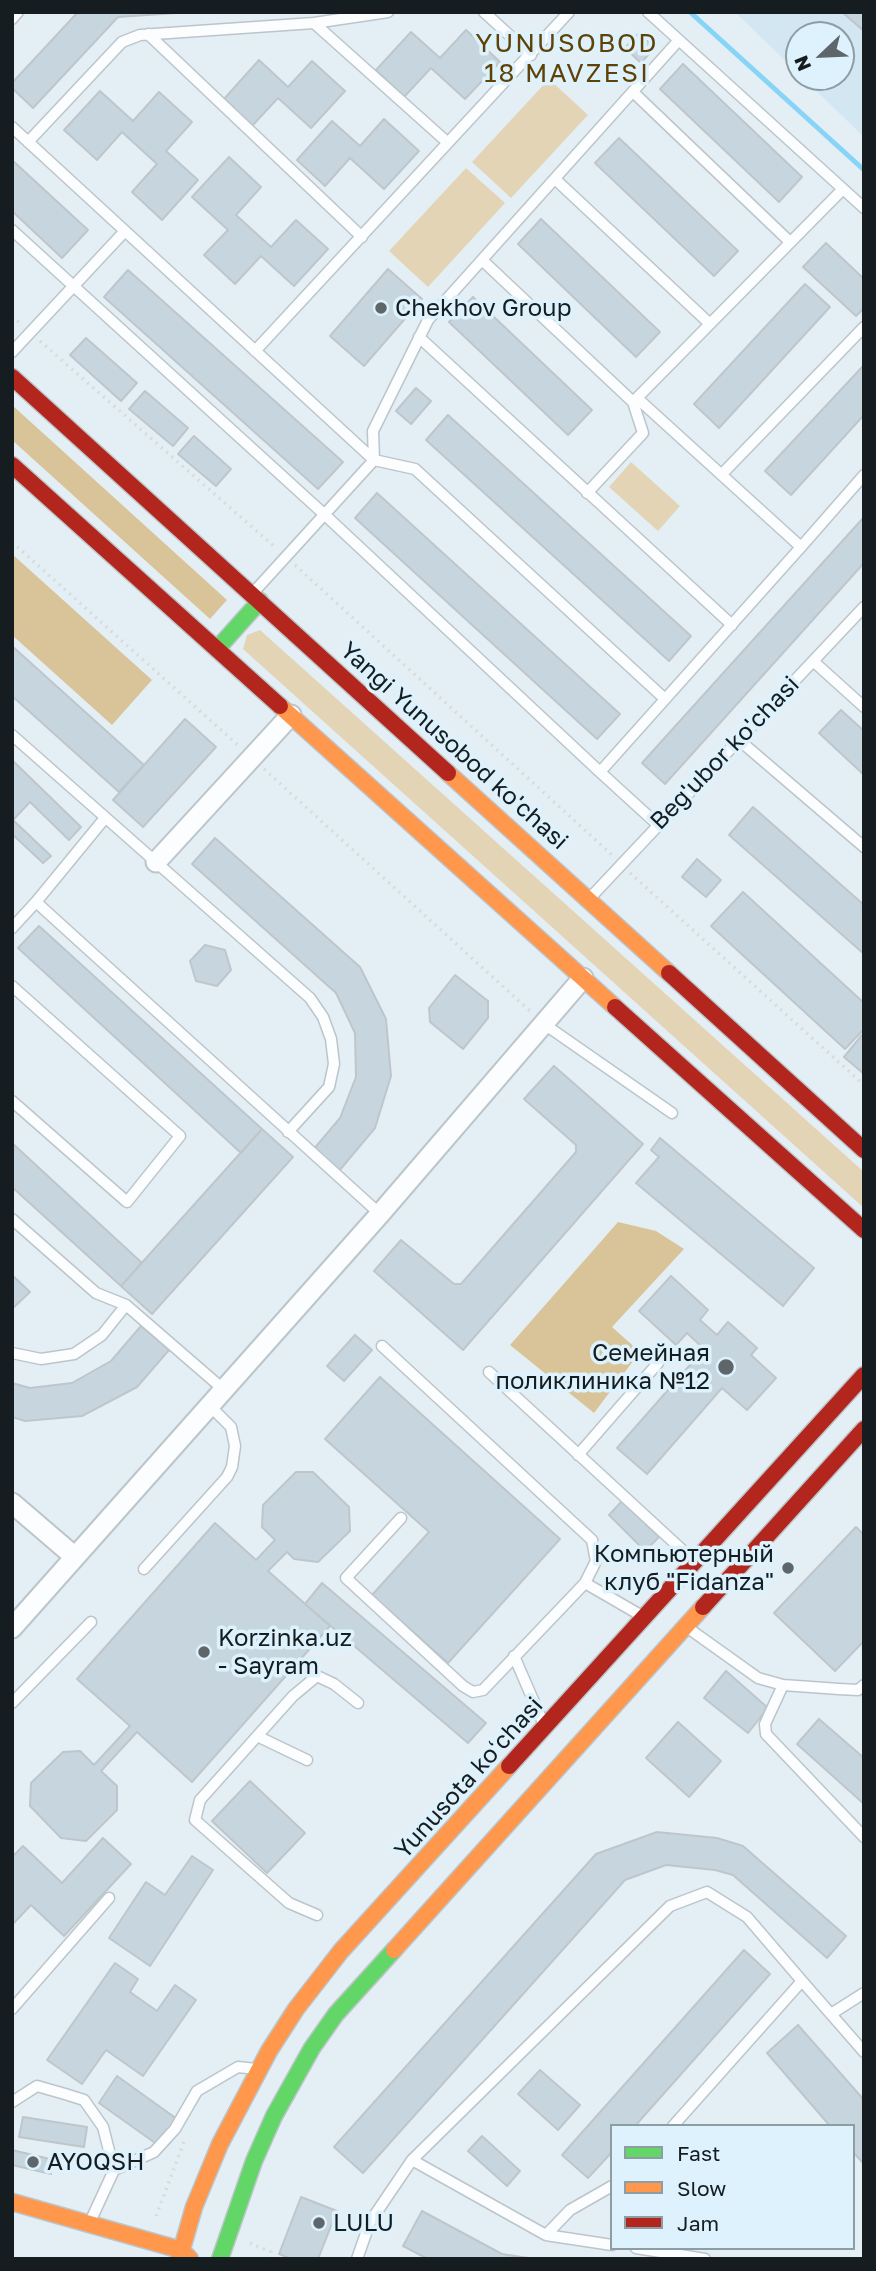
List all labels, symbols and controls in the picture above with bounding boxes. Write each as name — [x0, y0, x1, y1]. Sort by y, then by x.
north arrow — [785, 21, 855, 91]
district label: YUNUSOBOD 18 MAVZESI — [477, 28, 657, 90]
text: N — [789, 52, 815, 75]
place label: Chekhov Group — [395, 294, 571, 322]
marker: Chekhov Group — [373, 300, 389, 316]
street label: Yangi Yunusobod ko'chasi — [334, 636, 574, 856]
street label: Beg'ubor ko'chasi — [645, 670, 805, 836]
place label: Семейная поликлиника №12 — [496, 1339, 710, 1395]
marker: Семейная поликлиника №12 — [716, 1357, 736, 1377]
place label: Компьютерный клуб "Fidanza" — [594, 1540, 774, 1596]
marker: Компьютерный клуб "Fidanza" — [780, 1560, 796, 1576]
place label: Korzinka.uz - Sayram — [218, 1624, 352, 1680]
marker: Korzinka.uz - Sayram — [196, 1644, 212, 1660]
street label: Yunusota koʻchasi — [389, 1691, 549, 1865]
legend — [610, 2124, 855, 2250]
text: Fast — [677, 2140, 720, 2166]
place label: AYOQSH — [47, 2148, 144, 2176]
marker: AYOQSH — [25, 2154, 41, 2170]
text: Slow — [677, 2175, 726, 2201]
place label: LULU — [333, 2209, 394, 2237]
text: Jam — [677, 2210, 719, 2236]
marker: LULU — [311, 2215, 327, 2231]

